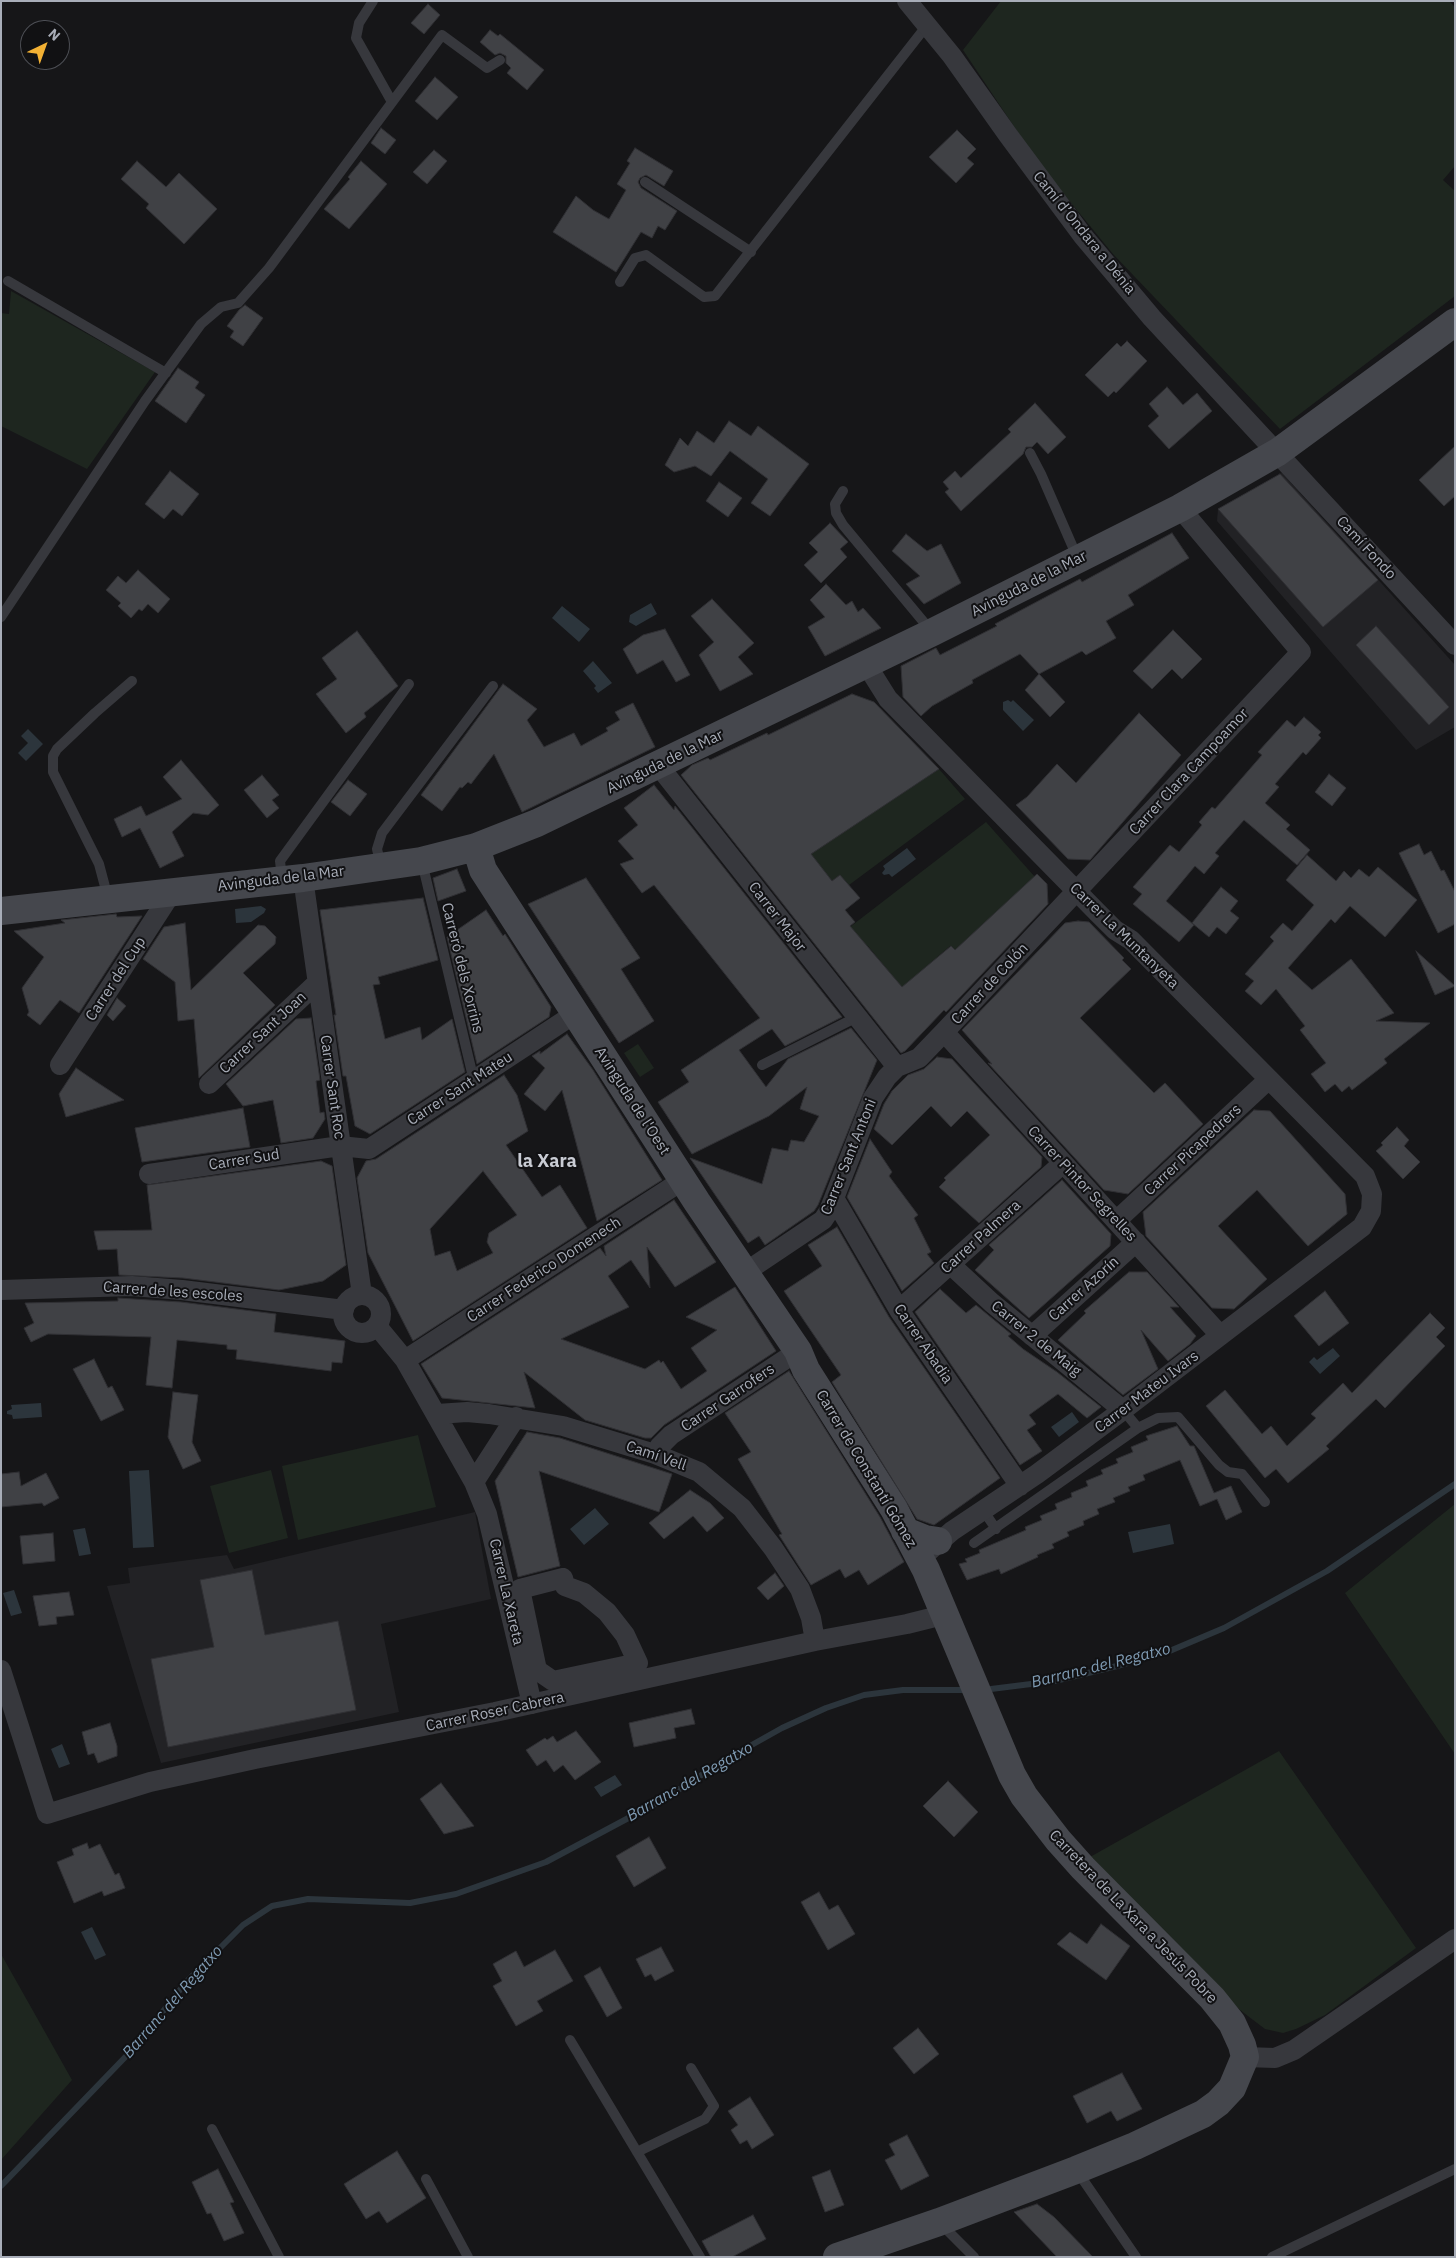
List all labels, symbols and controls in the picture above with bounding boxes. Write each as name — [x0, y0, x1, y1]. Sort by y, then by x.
north arrow — [20, 20, 70, 70]
text: N — [45, 25, 64, 45]
street label: Camí d’Ondara a Dénia — [1029, 168, 1139, 298]
street label: Camí Fondo — [1332, 513, 1400, 583]
street label: Avinguda de la Mar — [968, 547, 1090, 621]
street label: Carrer Clara Campoamor — [1126, 705, 1252, 839]
street label: Avinguda de la Mar — [604, 726, 726, 798]
street label: Avinguda de la Mar — [217, 862, 345, 896]
street label: Carrer Major — [744, 879, 810, 955]
street label: Carrer La Muntanyeta — [1066, 879, 1182, 993]
street label: Carreró dels Xorrins — [437, 901, 487, 1035]
street label: Carrer del Cup — [82, 934, 150, 1024]
street label: Carrer de Colón — [948, 940, 1032, 1028]
street label: Carrer Sant Joan — [216, 988, 310, 1078]
street label: Carrer Sant Roc — [316, 1034, 348, 1140]
street label: Avinguda de l'Oest — [590, 1044, 674, 1158]
street label: Carrer Sant Mateu — [404, 1048, 516, 1130]
street label: Carrer Sant Antoni — [818, 1096, 880, 1218]
street label: Carrer Picapedrers — [1141, 1100, 1245, 1200]
street label: Carrer Pintor Segrelles — [1024, 1122, 1140, 1246]
street label: Carrer Sud — [207, 1146, 281, 1174]
district label: la Xara — [517, 1151, 577, 1173]
street label: Carrer Palmera — [937, 1196, 1025, 1278]
street label: Carrer Federico Domenech — [464, 1213, 624, 1327]
street label: Carrer Azorín — [1045, 1253, 1123, 1325]
street label: Carrer de les escoles — [102, 1278, 244, 1306]
street label: Carrer 2 de Maig — [987, 1297, 1085, 1381]
street label: Carrer Abadia — [890, 1301, 956, 1387]
street label: Carrer Mateu Ivars — [1092, 1347, 1202, 1437]
street label: Carrer Garrofers — [678, 1360, 778, 1436]
street label: Carrer de Constantí Gómez — [812, 1387, 920, 1551]
street label: Camí Vell — [623, 1437, 689, 1475]
street label: Carrer La Xareta — [485, 1537, 527, 1647]
water label: Barranc del Regatxo — [1029, 1639, 1173, 1693]
street label: Carrer Roser Cabrera — [424, 1689, 566, 1735]
water label: Barranc del Regatxo — [623, 1738, 757, 1826]
street label: Carretera de La Xara a Jesús Pobre — [1045, 1827, 1221, 2007]
water label: Barranc del Regatxo — [119, 1942, 227, 2062]

